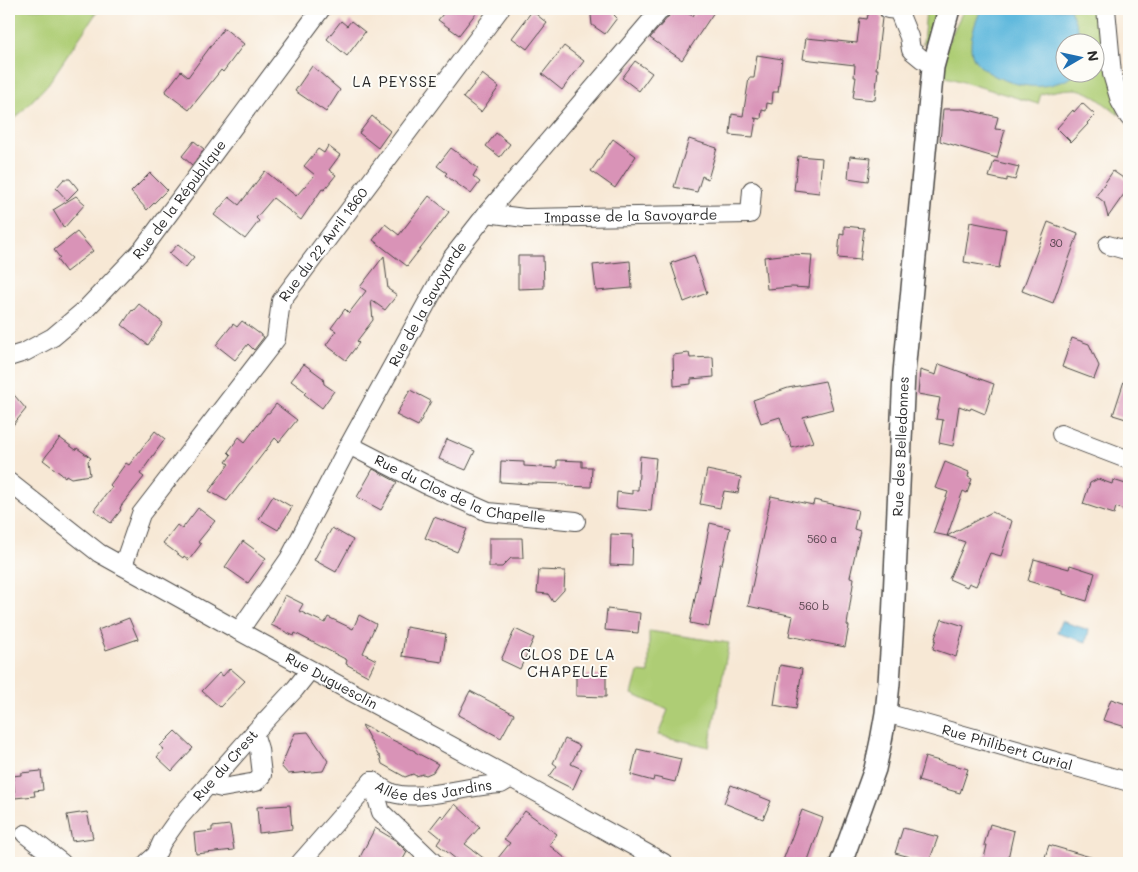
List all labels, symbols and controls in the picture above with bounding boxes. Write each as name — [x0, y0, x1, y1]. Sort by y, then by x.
north arrow — [1056, 32, 1106, 82]
text: N — [1083, 49, 1104, 63]
district label: LA PEYSSE — [352, 71, 438, 91]
street label: Rue de la République — [128, 136, 230, 263]
street label: Rue du 22 Avril 1860 — [274, 183, 372, 305]
street label: Impasse de la Savoyarde — [544, 205, 717, 227]
house number: 30 — [1049, 235, 1063, 250]
street label: Rue de la Savoyarde — [384, 237, 471, 370]
street label: Rue des Belledonnes — [888, 376, 913, 517]
street label: Rue du Clos de la Chapelle — [371, 450, 547, 527]
house number: 560 a — [807, 531, 837, 546]
house number: 560 b — [799, 598, 829, 613]
district label: CLOS DE LA CHAPELLE — [520, 644, 616, 681]
street label: Rue Duguesclin — [282, 648, 381, 713]
street label: Rue Philibert Curial — [940, 719, 1075, 775]
street label: Rue du Crest — [188, 725, 262, 805]
street label: Allée des Jardins — [372, 775, 493, 805]

